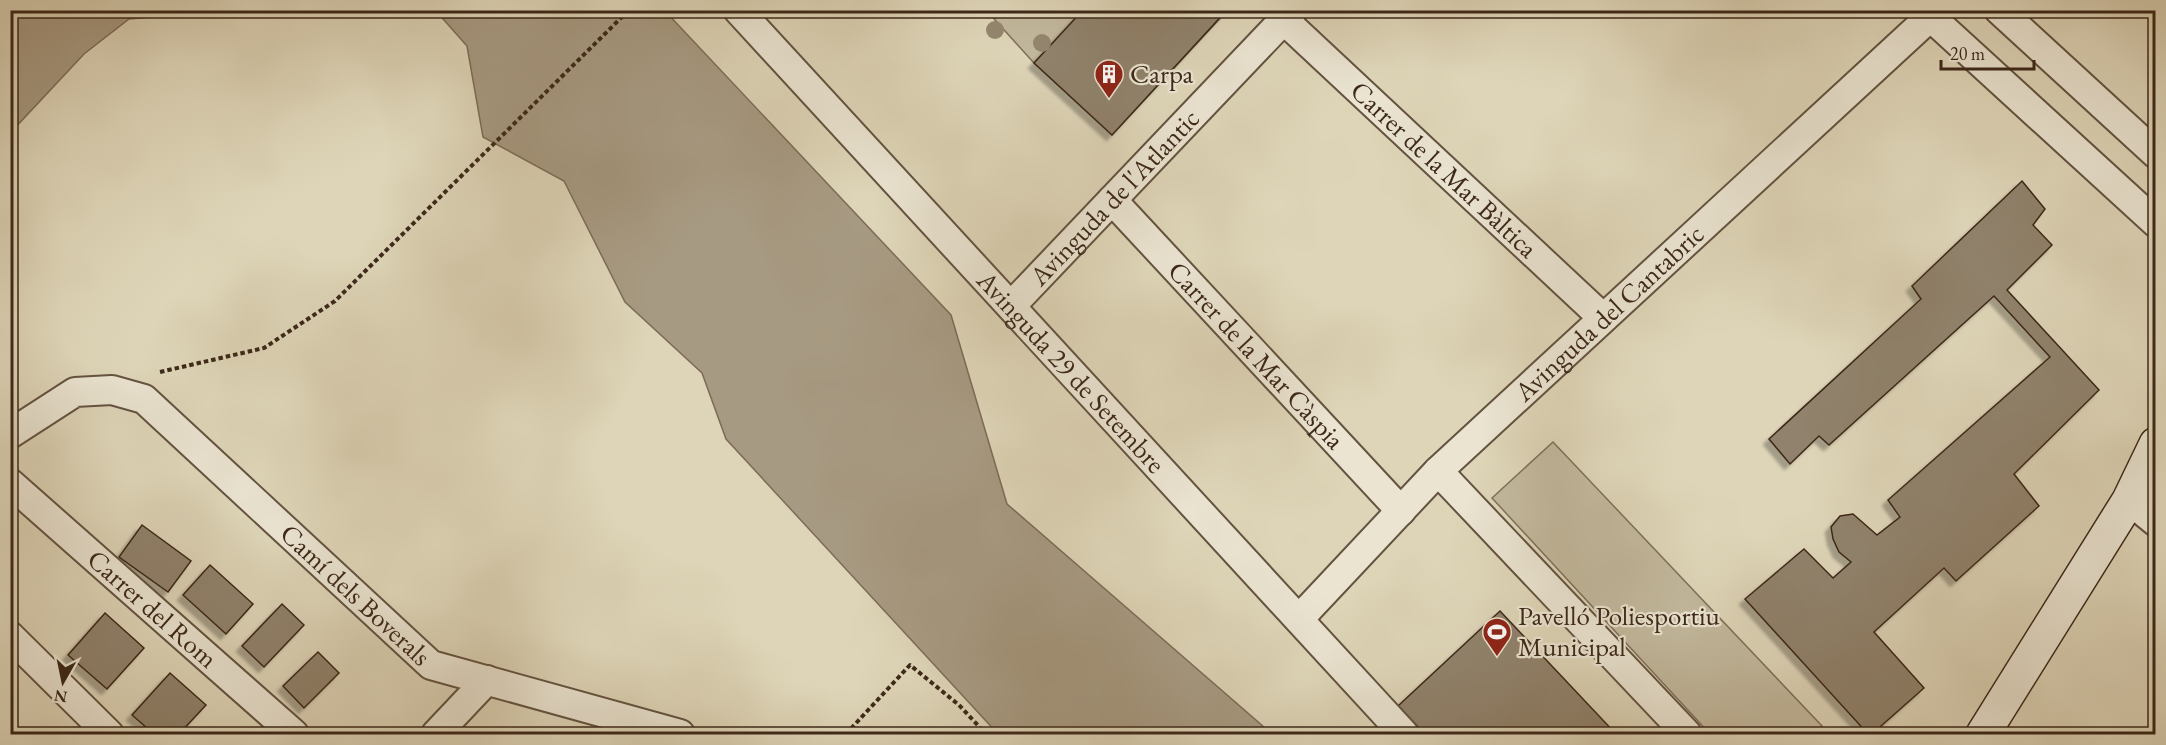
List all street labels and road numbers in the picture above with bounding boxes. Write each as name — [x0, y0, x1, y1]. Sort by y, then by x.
street label: Carrer de la Mar Bàltica — [1343, 73, 1546, 265]
street label: Avinguda de l'Atlantic — [1021, 101, 1207, 294]
street label: Avinguda del Cantabric — [1506, 217, 1711, 409]
street label: Carrer de la Mar Càspia — [1161, 254, 1353, 457]
street label: Avinguda 29 de Setembre — [969, 262, 1173, 480]
street label: Camí dels Boverals — [273, 516, 439, 673]
street label: Carrer del Rom — [80, 541, 225, 675]

